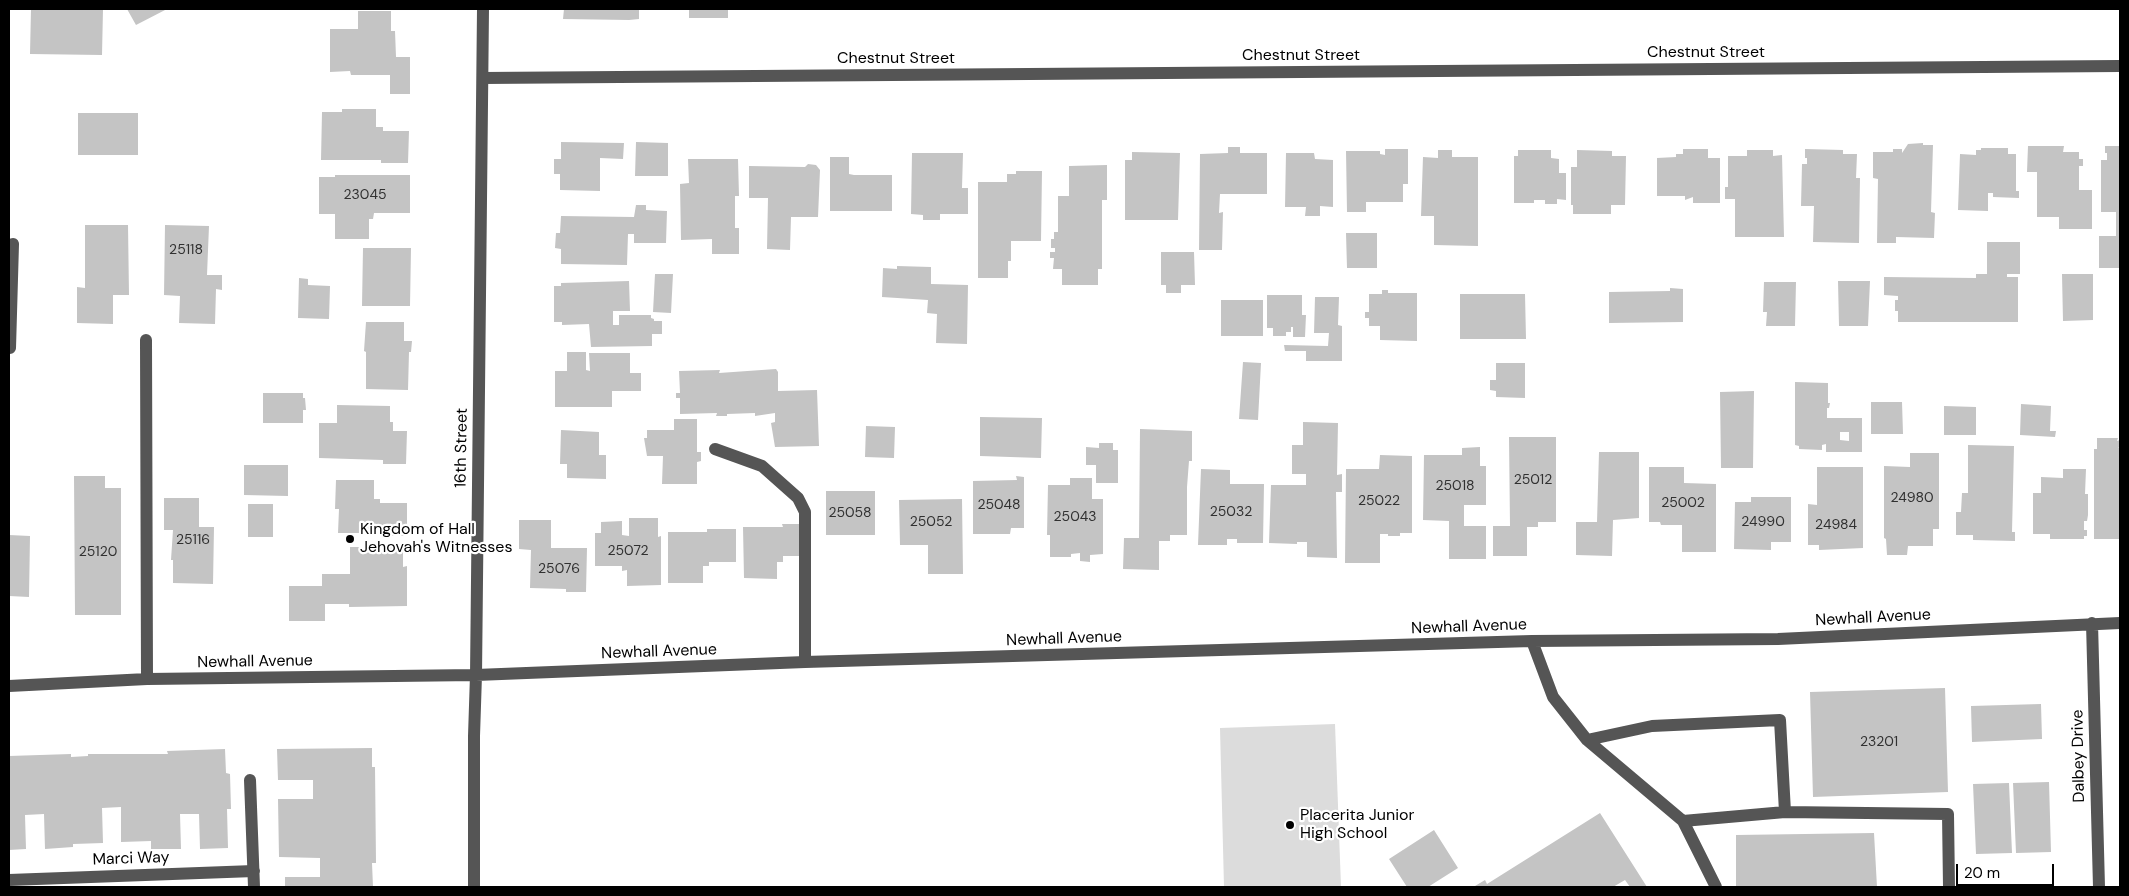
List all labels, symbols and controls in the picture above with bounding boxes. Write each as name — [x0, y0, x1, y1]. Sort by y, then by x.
street label: Chestnut Street — [1647, 43, 1765, 63]
street label: Chestnut Street — [1242, 46, 1360, 66]
street label: Chestnut Street — [837, 49, 955, 69]
house number: 23045 — [344, 187, 386, 203]
house number: 25118 — [169, 242, 203, 258]
street label: 16th Street — [452, 408, 472, 488]
house number: 25012 — [1514, 472, 1552, 488]
house number: 25018 — [1435, 478, 1475, 494]
house number: 24980 — [1891, 490, 1933, 506]
house number: 25022 — [1358, 493, 1400, 509]
house number: 25002 — [1661, 495, 1705, 511]
house number: 25048 — [977, 497, 1021, 513]
house number: 25032 — [1210, 504, 1252, 520]
house number: 25058 — [828, 505, 872, 521]
house number: 25043 — [1054, 509, 1096, 525]
house number: 25052 — [910, 514, 952, 530]
house number: 24990 — [1741, 514, 1785, 530]
house number: 24984 — [1815, 517, 1857, 533]
place label: Kingdom of Hall Jehovah's Witnesses — [360, 520, 512, 558]
house number: 25116 — [176, 532, 210, 548]
marker: Kingdom of Hall Jehovah's Witnesses — [344, 533, 356, 545]
house number: 25072 — [607, 543, 649, 559]
house number: 25120 — [79, 544, 117, 560]
house number: 25076 — [538, 561, 580, 577]
street label: Newhall Avenue — [1815, 605, 1931, 631]
street label: Newhall Avenue — [1411, 615, 1527, 639]
street label: Newhall Avenue — [1006, 627, 1122, 651]
street label: Newhall Avenue — [601, 640, 717, 664]
street label: Newhall Avenue — [197, 651, 313, 673]
street label: Dalbey Drive — [2069, 709, 2089, 803]
house number: 23201 — [1860, 734, 1898, 750]
place label: Placerita Junior High School — [1300, 806, 1414, 844]
marker: Placerita Junior High School — [1284, 819, 1296, 831]
street label: Marci Way — [92, 848, 170, 870]
scale bar — [1959, 854, 2056, 886]
text: 20 m — [1964, 863, 2000, 883]

